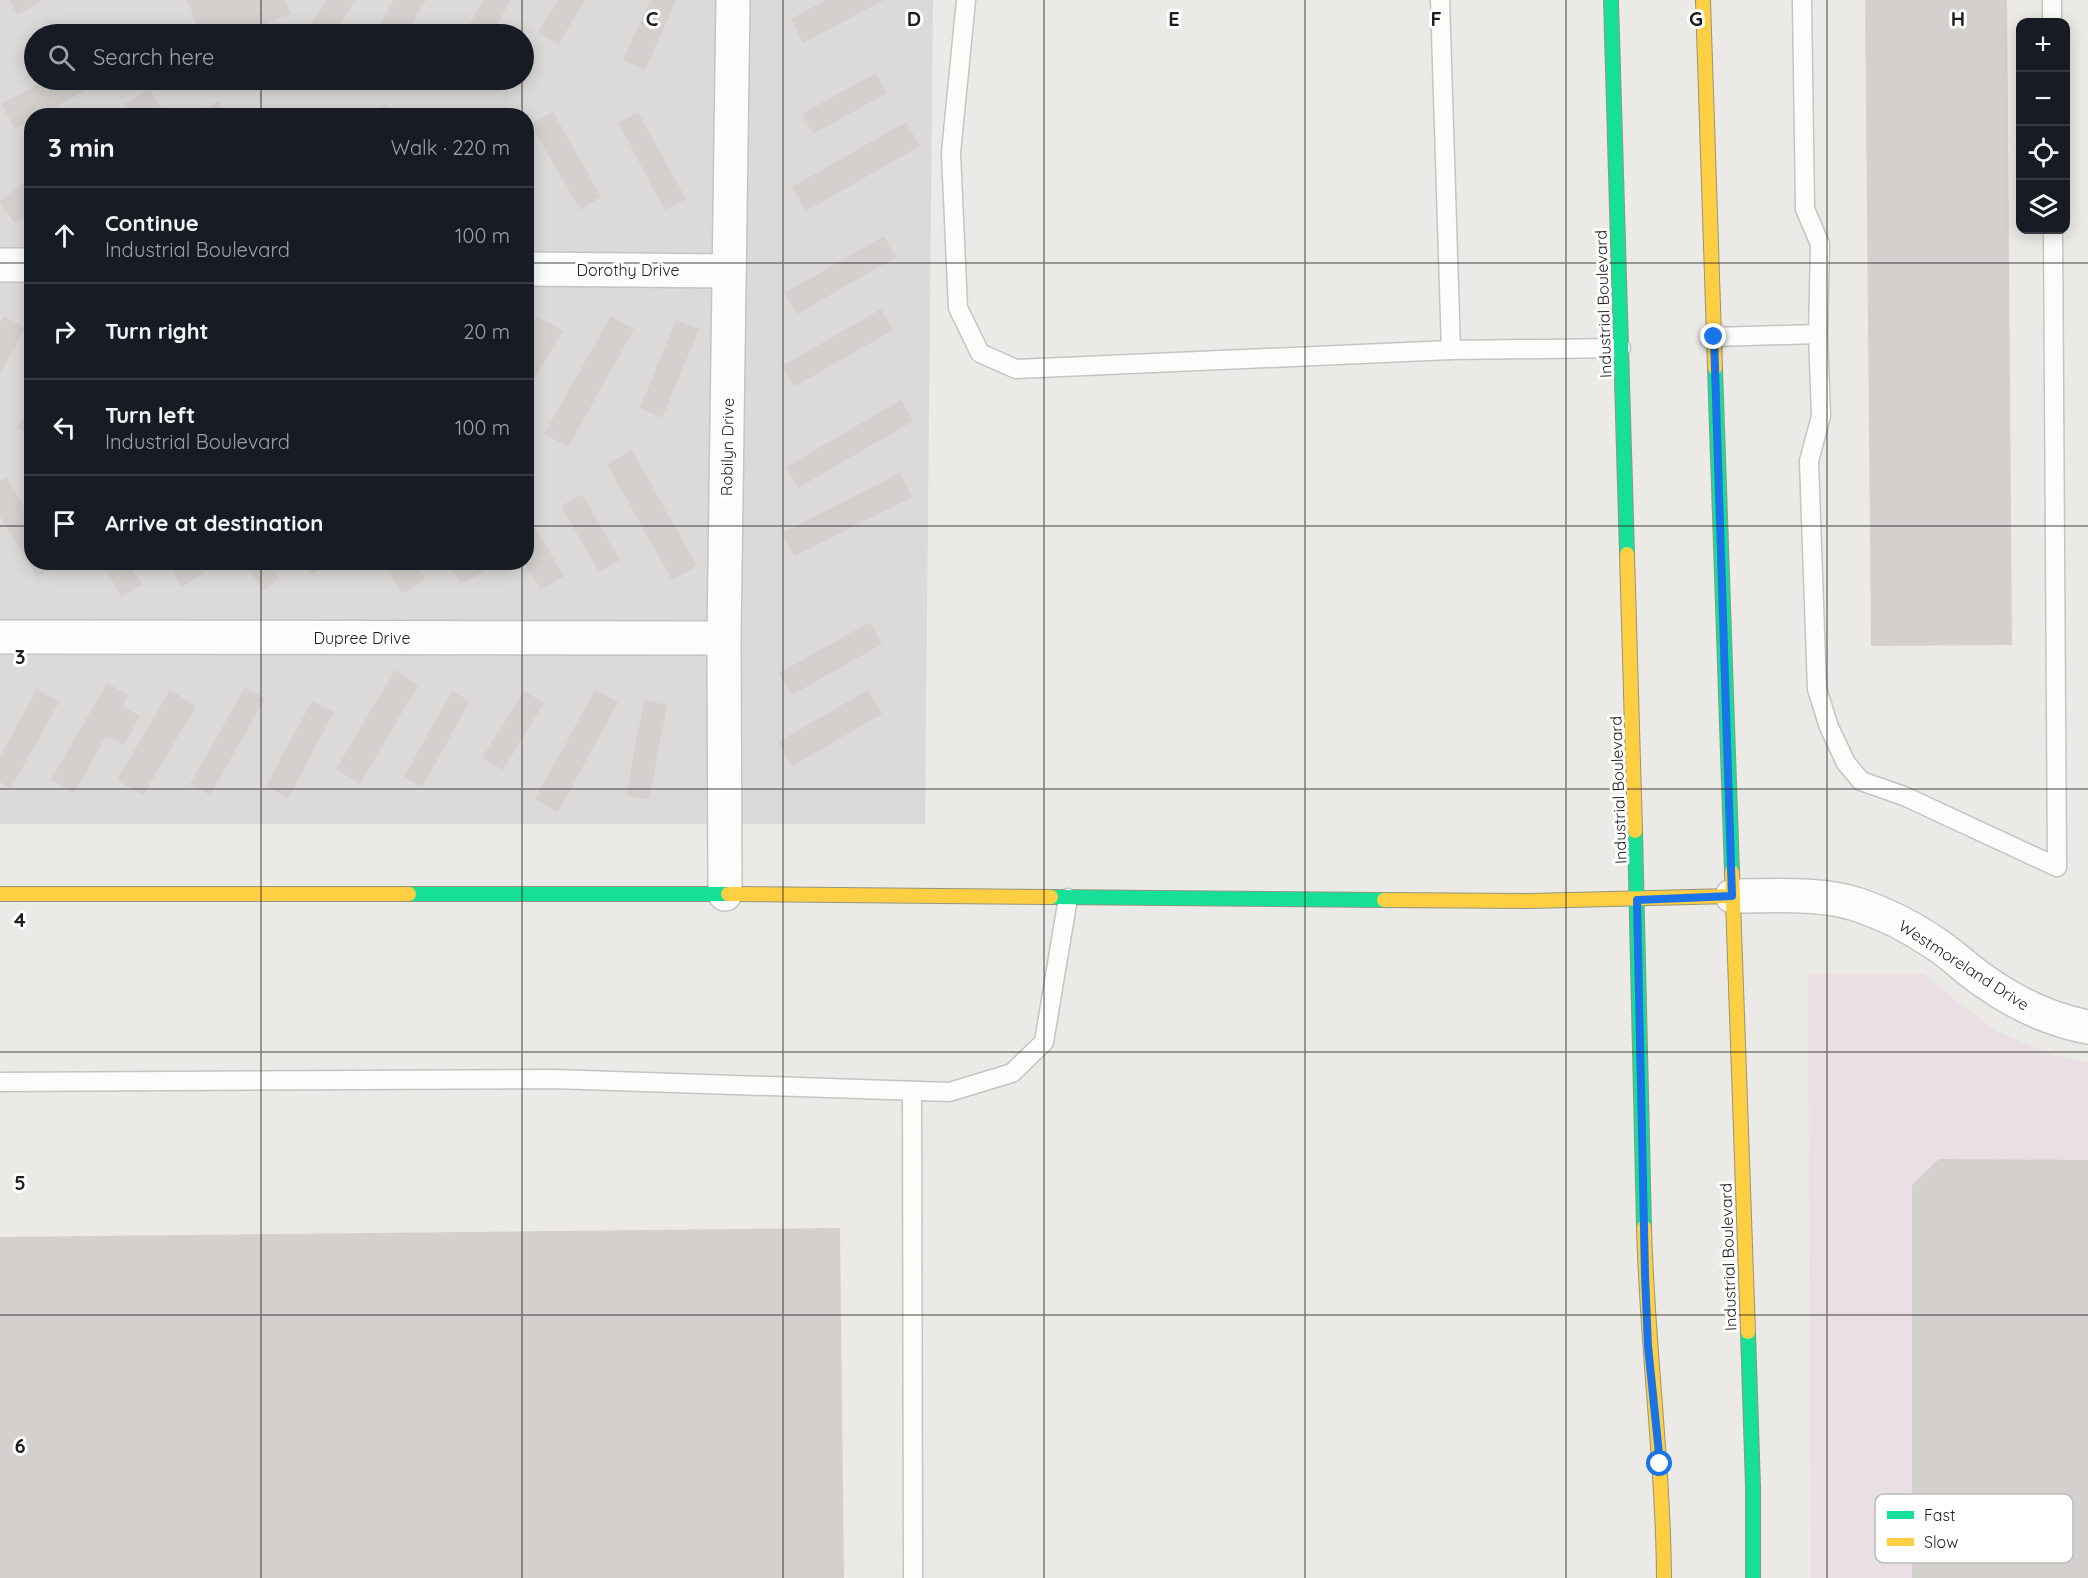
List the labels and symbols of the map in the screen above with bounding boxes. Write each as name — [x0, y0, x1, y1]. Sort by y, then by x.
text: C — [646, 6, 659, 31]
text: D — [907, 6, 921, 31]
text: E — [1168, 6, 1180, 31]
text: F — [1430, 6, 1442, 31]
text: G — [1689, 6, 1703, 31]
text: H — [1951, 6, 1965, 31]
street label: Industrial Boulevard — [1590, 230, 1616, 378]
street label: Dorothy Drive — [576, 260, 680, 280]
route end — [1700, 323, 1726, 349]
street label: Robilyn Drive — [716, 398, 738, 496]
street label: Dupree Drive — [313, 628, 411, 648]
text: 3 — [15, 644, 25, 669]
street label: Industrial Boulevard — [1605, 716, 1631, 864]
text: 4 — [14, 907, 26, 932]
street label: Westmoreland Drive — [1895, 915, 2033, 1015]
text: 5 — [14, 1170, 26, 1195]
street label: Industrial Boulevard — [1715, 1183, 1741, 1331]
text: 6 — [14, 1433, 26, 1458]
route start — [1646, 1450, 1672, 1476]
legend — [1875, 1494, 2073, 1563]
text: Fast — [1924, 1505, 1955, 1525]
text: Slow — [1924, 1532, 1958, 1552]

